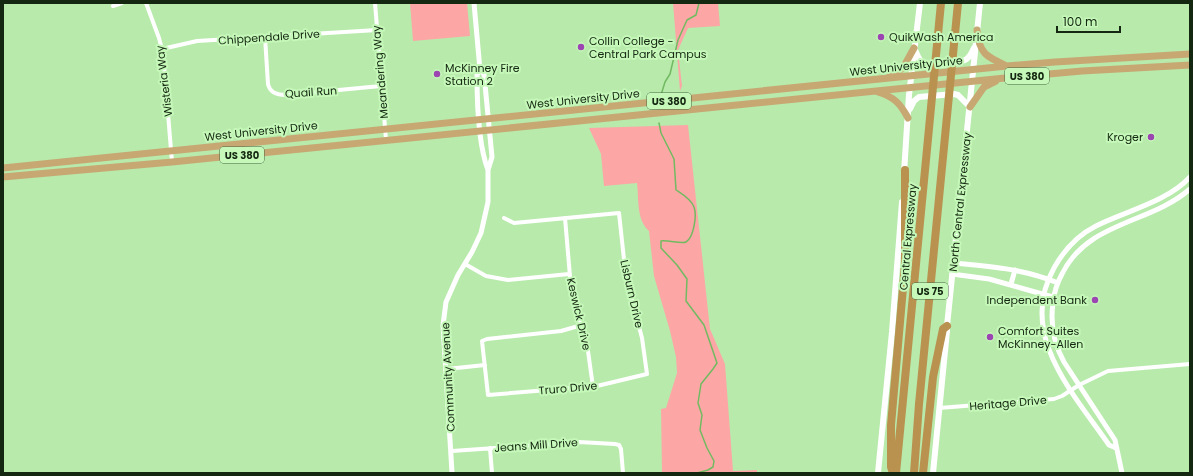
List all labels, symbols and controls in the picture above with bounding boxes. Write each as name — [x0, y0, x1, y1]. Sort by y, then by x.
scale bar — [1057, 8, 1120, 34]
text: 100 m — [1063, 13, 1097, 30]
street label: Meandering Way — [368, 24, 392, 119]
street label: Chippendale Drive — [218, 25, 321, 49]
place label: QuikWash America — [889, 29, 993, 45]
marker: QuikWash America — [876, 32, 886, 42]
place label: Collin College - Central Park Campus — [589, 33, 707, 62]
marker: Collin College - Central Park Campus — [576, 42, 586, 52]
street label: Wisteria Way — [152, 44, 176, 117]
street label: West University Drive — [849, 52, 964, 80]
place label: McKinney Fire Station 2 — [445, 60, 520, 89]
road number: US 380 — [1005, 68, 1049, 84]
marker: McKinney Fire Station 2 — [432, 69, 442, 79]
street label: Quail Run — [284, 82, 338, 102]
street label: West University Drive — [526, 85, 641, 113]
road number: US 380 — [647, 93, 691, 109]
street label: West University Drive — [204, 117, 319, 145]
place label: Kroger — [1107, 129, 1143, 145]
street label: North Central Expressway — [945, 131, 975, 272]
marker: Kroger — [1146, 132, 1156, 142]
road number: US 380 — [220, 147, 264, 163]
street label: Central Expressway — [895, 182, 921, 291]
street label: Lisburn Drive — [616, 258, 648, 330]
street label: Keswick Drive — [563, 276, 595, 352]
road number: US 75 — [912, 283, 948, 299]
place label: Independent Bank — [987, 292, 1087, 308]
marker: Independent Bank — [1090, 295, 1100, 305]
street label: Community Avenue — [437, 322, 459, 432]
place label: Comfort Suites McKinney-Allen — [998, 323, 1083, 352]
marker: Comfort Suites McKinney-Allen — [985, 332, 995, 342]
street label: Truro Drive — [538, 377, 598, 399]
street label: Heritage Drive — [969, 392, 1047, 414]
street label: Jeans Mill Drive — [494, 434, 579, 456]

